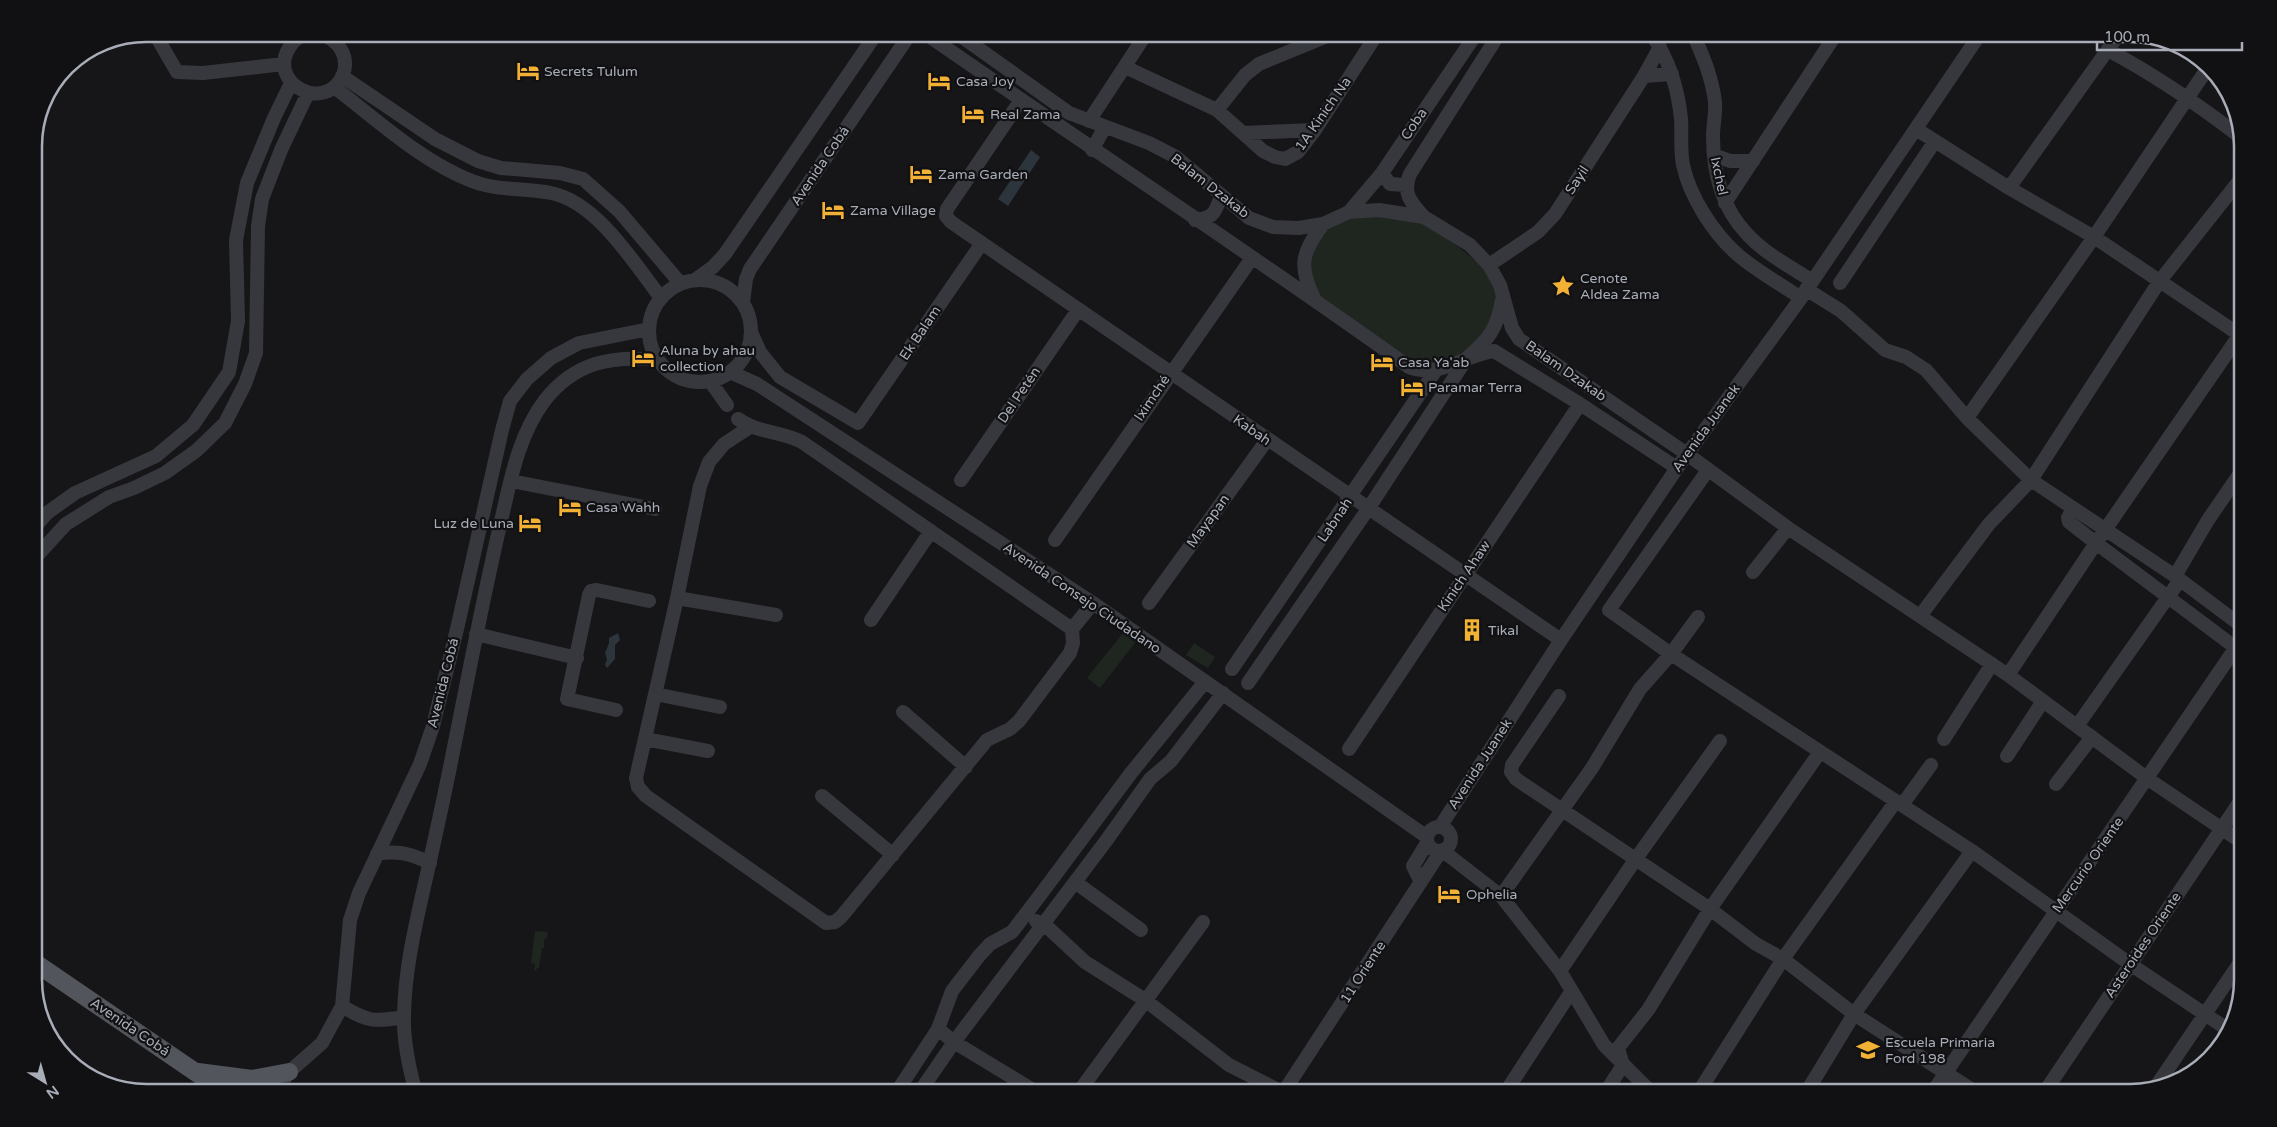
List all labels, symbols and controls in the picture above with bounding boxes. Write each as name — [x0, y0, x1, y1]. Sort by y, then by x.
scale bar — [2097, 20, 2242, 52]
text: 100 m — [2104, 28, 2150, 46]
hotel icon: Secrets Tulum — [515, 58, 541, 84]
place label: Secrets Tulum — [544, 63, 638, 80]
hotel icon: Casa Joy — [926, 68, 952, 94]
place label: Casa Joy — [956, 73, 1015, 90]
street label: 1A Kinich Na — [1291, 74, 1355, 154]
hotel icon: Real Zama — [960, 101, 986, 127]
street label: Coba — [1397, 105, 1431, 143]
place label: Real Zama — [990, 106, 1060, 123]
street label: Avenida Cobá — [787, 123, 853, 209]
street label: Balam Dzakab — [1167, 150, 1253, 222]
street label: Ixchel — [1707, 155, 1731, 197]
hotel icon: Zama Garden — [908, 161, 934, 187]
street label: Sayil — [1561, 162, 1593, 198]
place label: Zama Garden — [938, 166, 1028, 183]
hotel icon: Zama Village — [820, 197, 846, 223]
place label: Zama Village — [850, 202, 936, 219]
place label: Cenote Aldea Zama — [1580, 270, 1660, 303]
place icon: Cenote Aldea Zama — [1550, 273, 1576, 299]
street label: Ek Balam — [896, 303, 944, 363]
street label: Balam Dzakab — [1522, 337, 1610, 405]
place label: Aluna by ahau collection — [660, 342, 755, 375]
hotel icon: Aluna by ahau collection — [630, 345, 656, 371]
hotel icon: Casa Ya'ab — [1369, 349, 1395, 375]
place label: Casa Ya'ab — [1398, 354, 1469, 371]
street label: Del Petén — [994, 364, 1044, 426]
street label: Iximché — [1130, 372, 1174, 424]
hotel icon: Paramar Terra — [1399, 374, 1425, 400]
place label: Paramar Terra — [1428, 379, 1522, 396]
street label: Avenida Juanek — [1668, 380, 1744, 475]
street label: Kabah — [1230, 411, 1274, 449]
street label: Mayapan — [1183, 491, 1233, 551]
hotel icon: Casa Wahh — [557, 494, 583, 520]
street label: Labnah — [1314, 495, 1356, 545]
place label: Casa Wahh — [586, 499, 660, 516]
hotel icon: Luz de Luna — [517, 510, 543, 536]
place label: Luz de Luna — [433, 515, 514, 532]
street label: Kinich Ahaw — [1434, 537, 1494, 615]
street label: Avenida Consejo Ciudadano — [1000, 539, 1164, 657]
building icon: Tikal — [1459, 617, 1485, 643]
place label: Tikal — [1488, 622, 1519, 639]
street label: Avenida Cobá — [424, 636, 462, 730]
street label: Avenida Juanek — [1444, 715, 1516, 812]
street label: Mercurio Oriente — [2049, 814, 2127, 916]
hotel icon: Ophelia — [1436, 881, 1462, 907]
place label: Ophelia — [1466, 886, 1517, 903]
street label: Asteroides Oriente — [2101, 889, 2185, 1001]
street label: 11 Oriente — [1337, 938, 1389, 1006]
street label: Avenida Cobá — [87, 994, 173, 1060]
place label: Escuela Primaria Ford 198 — [1885, 1034, 1995, 1067]
school or university icon: Escuela Primaria Ford 198 — [1855, 1037, 1881, 1063]
north arrow — [20, 1057, 70, 1107]
text: N — [43, 1082, 62, 1102]

